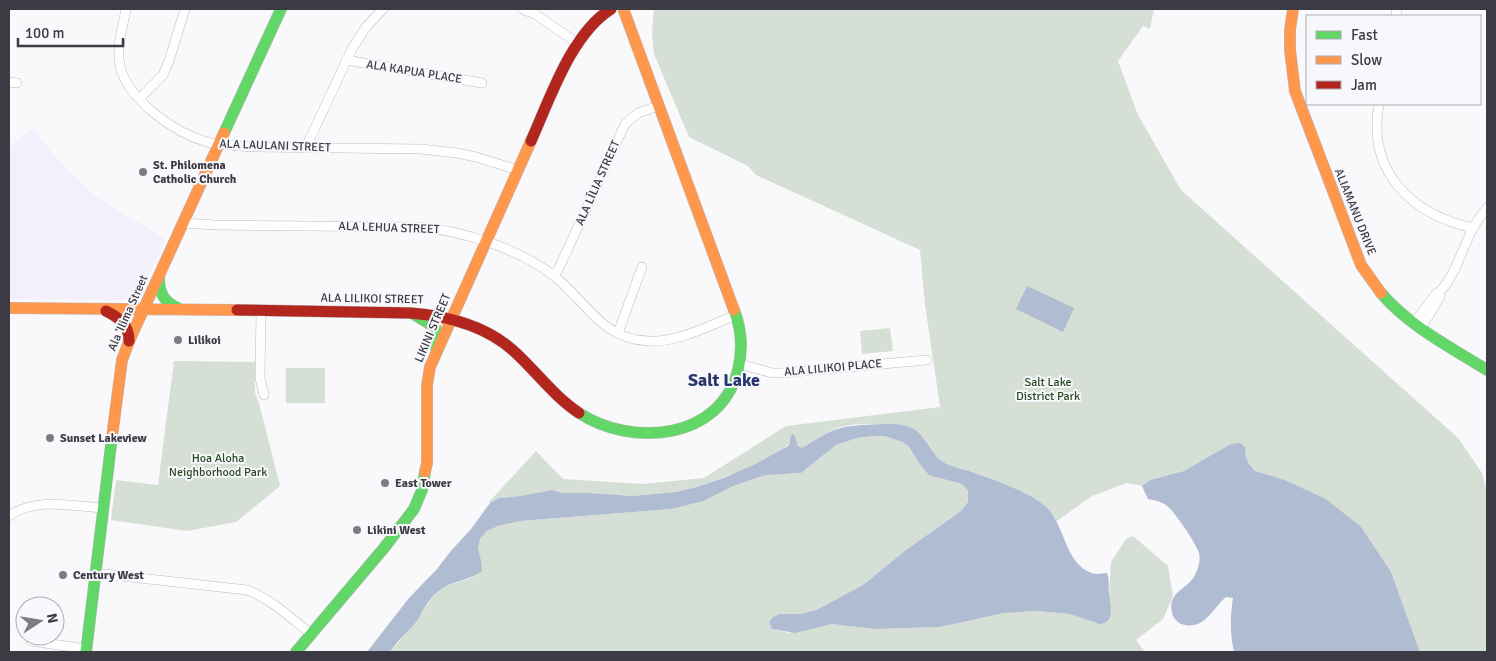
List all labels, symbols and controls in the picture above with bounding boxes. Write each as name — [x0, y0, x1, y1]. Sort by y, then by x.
scale bar — [18, 15, 122, 47]
legend — [1306, 15, 1481, 105]
text: 100 m — [25, 24, 65, 42]
text: Fast — [1351, 26, 1378, 44]
text: Slow — [1351, 51, 1382, 69]
street label: ALA KAPUA PLACE — [365, 57, 463, 87]
text: Jam — [1351, 76, 1377, 94]
street label: ALA LAULANI STREET — [219, 137, 331, 155]
street label: ALA LĪLIA STREET — [572, 138, 624, 228]
place label: St. Philomena Catholic Church — [153, 158, 237, 187]
marker: St. Philomena Catholic Church — [137, 166, 149, 178]
street label: ALIAMANU DRIVE — [1331, 166, 1379, 258]
street label: ALA LEHUA STREET — [338, 219, 440, 237]
street label: Ala ʻIlima Street — [105, 273, 151, 353]
street label: ALA LILIKOI STREET — [320, 291, 424, 307]
street label: LIKINI STREET — [412, 291, 454, 365]
place label: Lilikoi — [188, 333, 221, 348]
marker: Lilikoi — [172, 334, 184, 346]
street label: ALA LILIKOI PLACE — [783, 356, 883, 380]
district label: Salt Lake — [688, 369, 760, 391]
park label: Salt Lake District Park — [1016, 375, 1080, 404]
place label: Sunset Lakeview — [60, 431, 148, 446]
marker: Sunset Lakeview — [44, 432, 56, 444]
park label: Hoa Aloha Neighborhood Park — [169, 451, 267, 480]
place label: East Tower — [395, 476, 452, 491]
marker: East Tower — [379, 477, 391, 489]
place label: Likini West — [367, 523, 426, 538]
marker: Likini West — [351, 524, 363, 536]
place label: Century West — [73, 568, 144, 583]
marker: Century West — [57, 569, 69, 581]
north arrow — [15, 596, 65, 646]
text: N — [43, 612, 62, 625]

